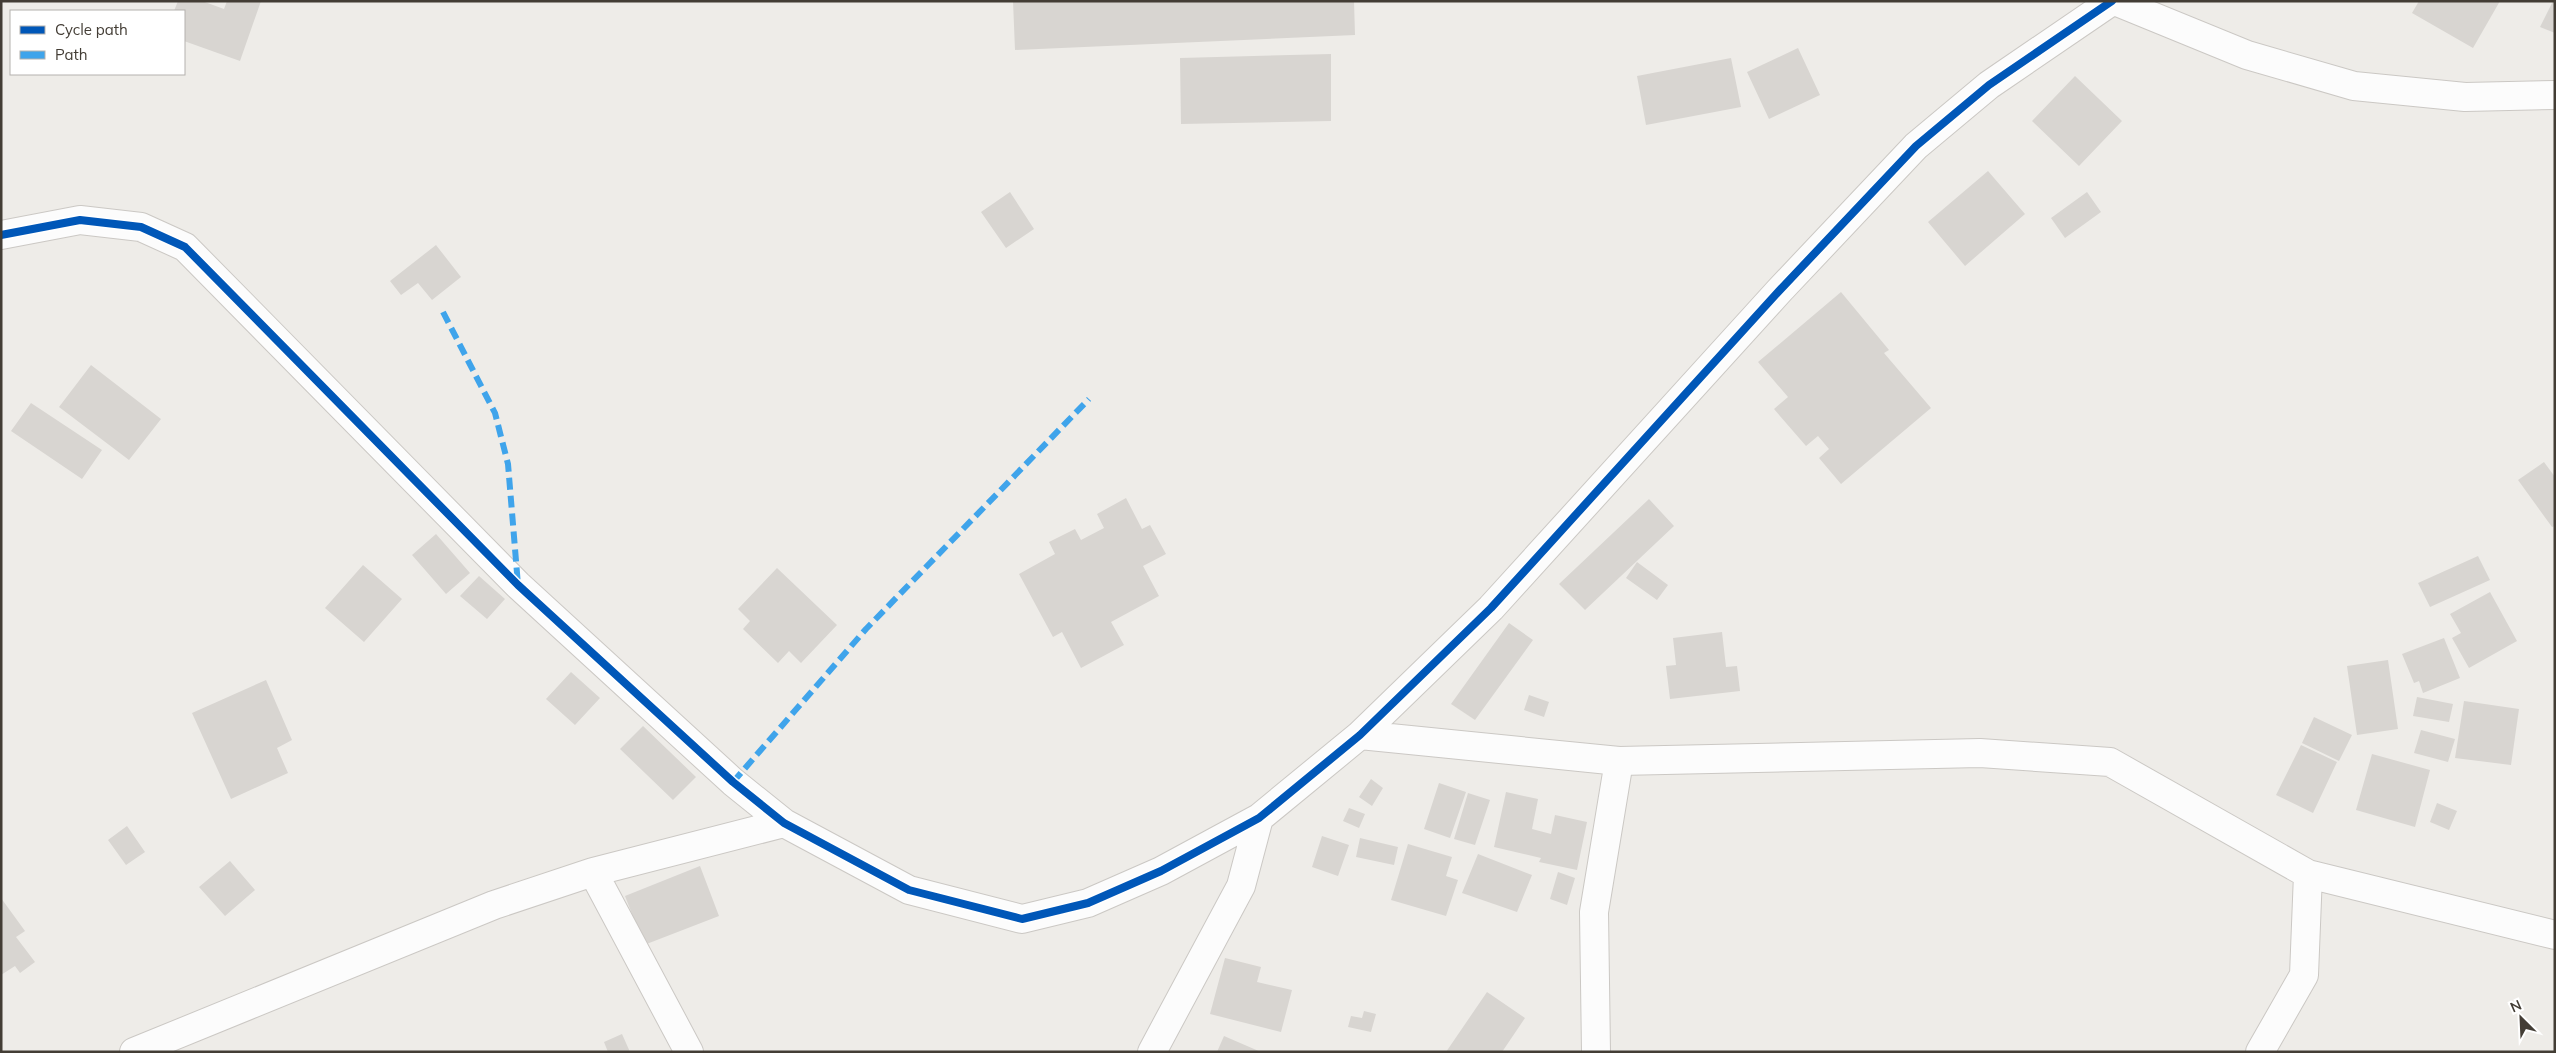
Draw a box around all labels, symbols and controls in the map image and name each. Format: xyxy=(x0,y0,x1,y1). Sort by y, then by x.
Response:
legend xyxy=(10,10,185,75)
text: Cycle path xyxy=(55,20,128,39)
text: Path xyxy=(55,45,87,64)
north arrow xyxy=(2496,993,2546,1043)
text: N xyxy=(2507,996,2524,1016)

